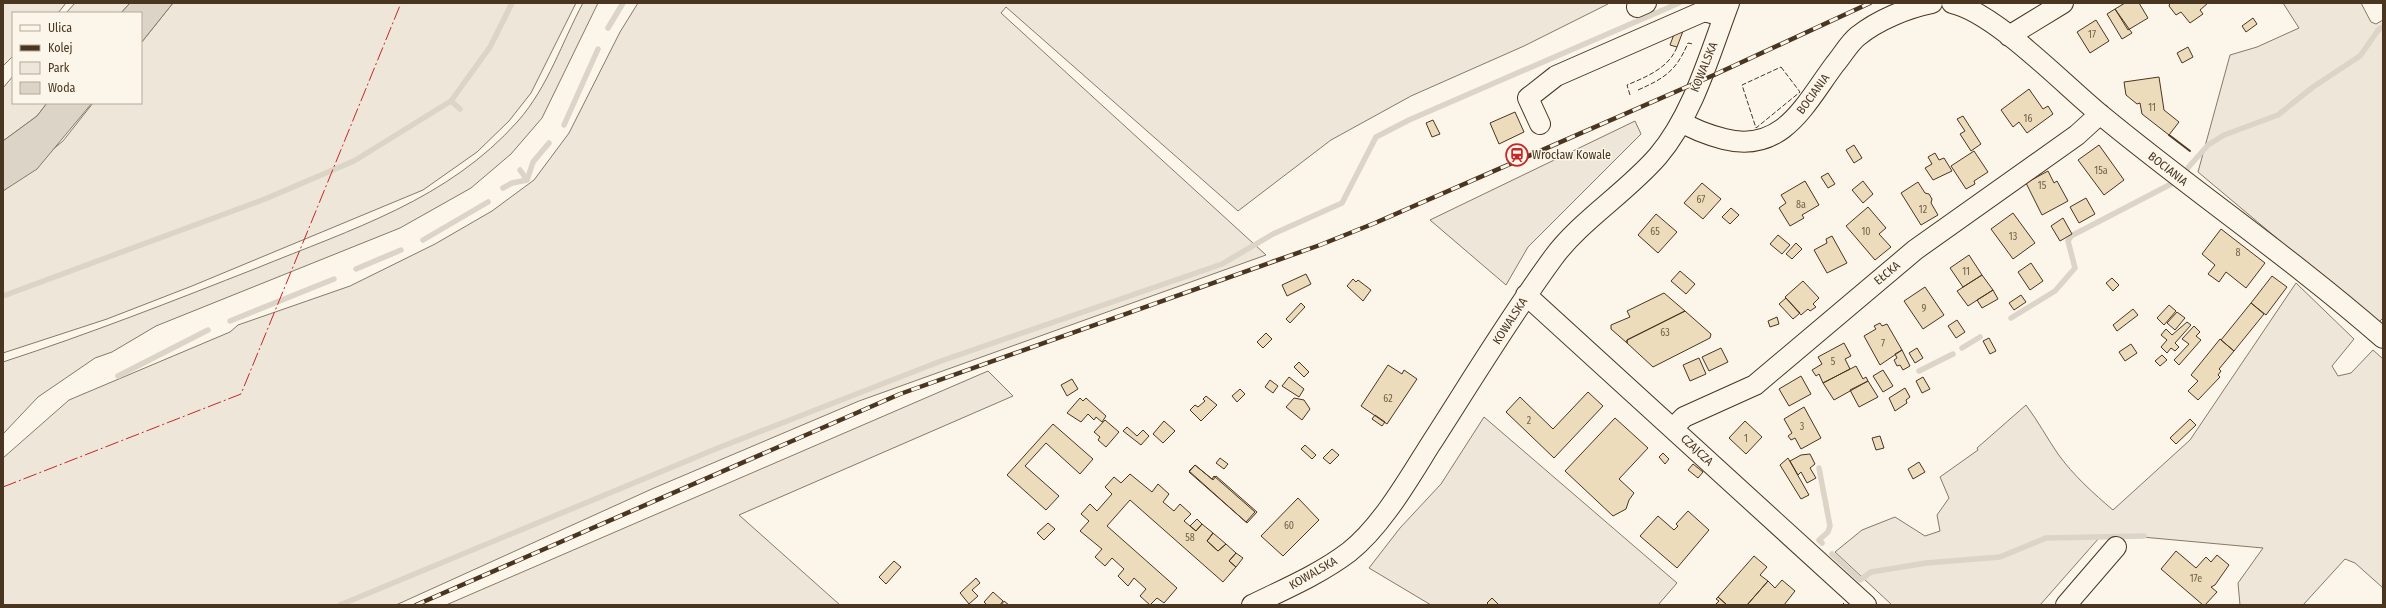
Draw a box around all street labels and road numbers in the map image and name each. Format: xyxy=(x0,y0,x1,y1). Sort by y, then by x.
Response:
street label: KOWALSKA xyxy=(1688,39,1721,94)
street label: BOCIANIA xyxy=(1794,71,1833,117)
street label: BOCIANIA xyxy=(2145,149,2191,189)
street label: EŁCKA xyxy=(1871,258,1903,288)
street label: KOWALSKA xyxy=(1490,294,1531,347)
street label: CZAJCZA xyxy=(1678,431,1717,469)
street label: KOWALSKA xyxy=(1287,553,1340,592)

